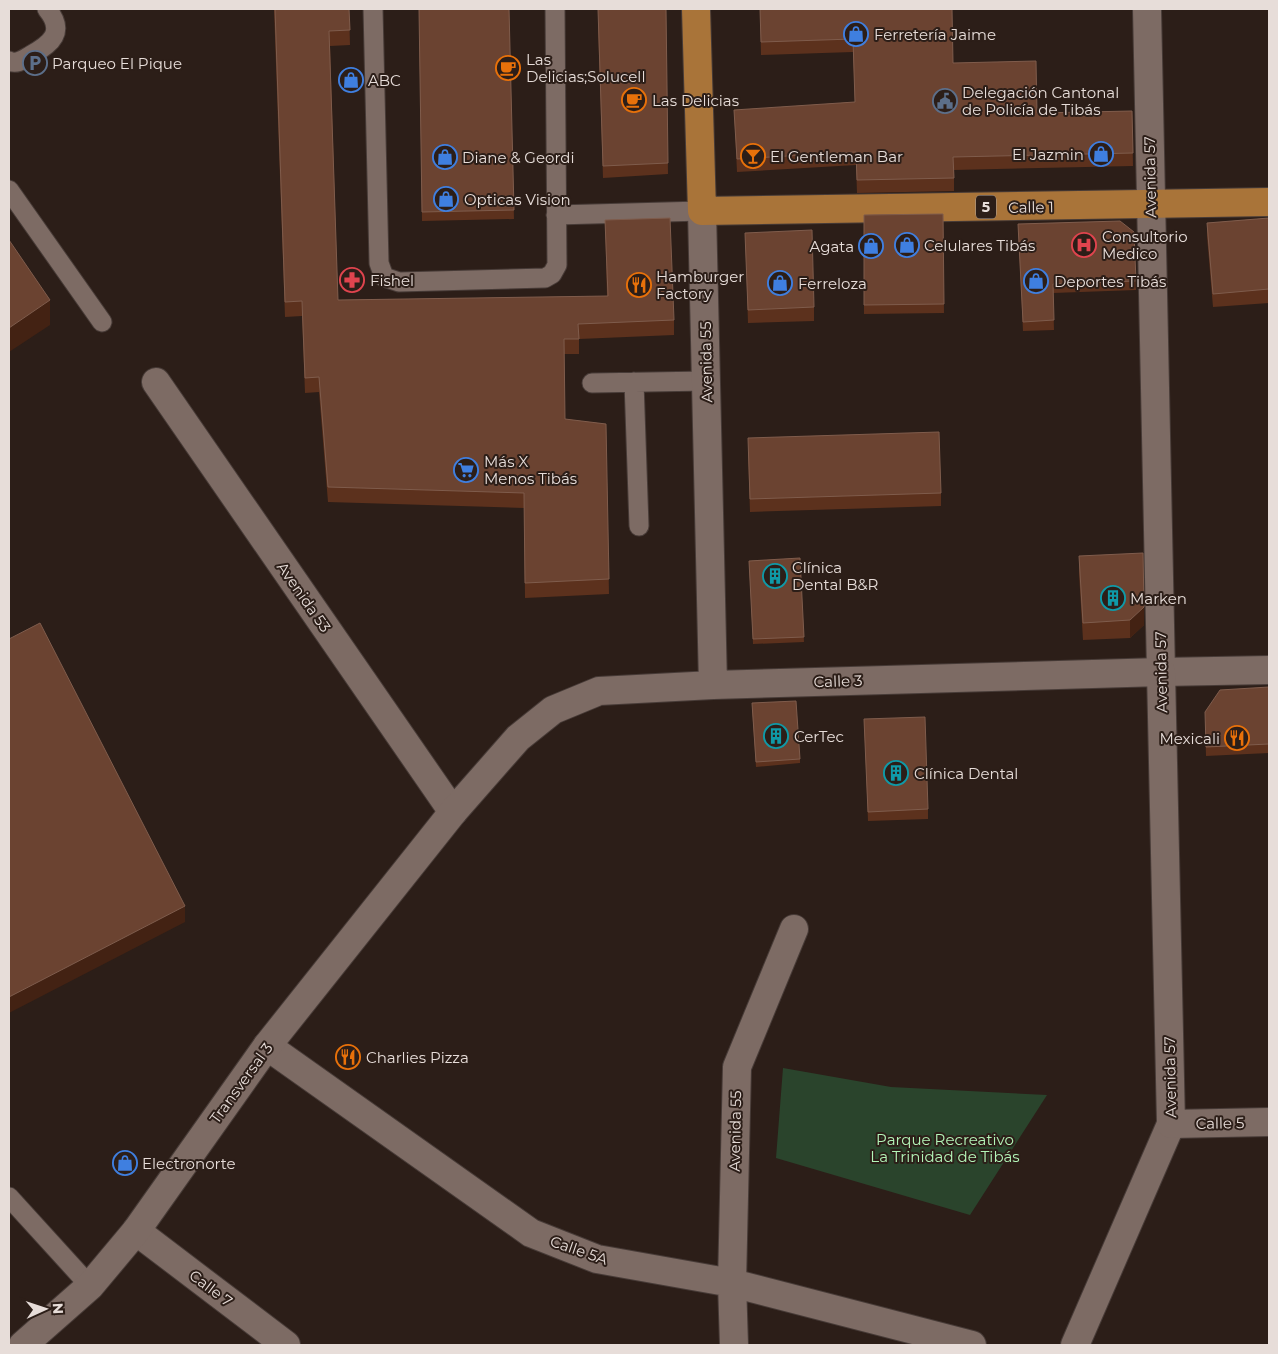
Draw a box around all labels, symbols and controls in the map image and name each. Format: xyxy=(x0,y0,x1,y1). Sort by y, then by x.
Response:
shop icon: Ferretería Jaime xyxy=(843,21,869,47)
place label: Ferretería Jaime xyxy=(874,25,996,44)
parking icon: Parqueo El Pique xyxy=(22,50,48,76)
place label: Las Delicias;Solucell xyxy=(526,50,645,86)
place label: Parqueo El Pique xyxy=(52,54,182,73)
cafe icon: Las Delicias;Solucell xyxy=(495,55,521,81)
shop icon: ABC xyxy=(338,67,364,93)
place label: ABC xyxy=(368,71,401,90)
place label: Delegación Cantonal de Policía de Tibás xyxy=(962,83,1119,119)
cafe icon: Las Delicias xyxy=(621,87,647,113)
public building icon: Delegación Cantonal de Policía de Tibás xyxy=(932,88,958,114)
place label: Las Delicias xyxy=(652,91,739,110)
street label: Avenida 57 xyxy=(1140,136,1160,218)
shop icon: El Jazmin xyxy=(1088,141,1114,167)
bar icon: El Gentleman Bar xyxy=(740,143,766,169)
shop icon: Diane & Geordi xyxy=(432,144,458,170)
place label: El Jazmin xyxy=(1012,145,1084,164)
place label: El Gentleman Bar xyxy=(770,147,903,166)
place label: Diane & Geordi xyxy=(462,148,574,167)
shop icon: Opticas Vision xyxy=(433,186,459,212)
place label: Opticas Vision xyxy=(464,190,571,209)
road number: 5 xyxy=(976,196,996,218)
street label: Calle 1 xyxy=(1008,197,1054,217)
place label: Consultorio Medico xyxy=(1102,227,1188,263)
shop icon: Celulares Tibás xyxy=(894,232,920,258)
hospital icon: Consultorio Medico xyxy=(1071,232,1097,258)
shop icon: Agata xyxy=(858,233,884,259)
place label: Celulares Tibás xyxy=(924,236,1035,255)
place label: Agata xyxy=(810,237,854,256)
pharmacy icon: Fishel xyxy=(339,267,365,293)
place label: Hamburger Factory xyxy=(656,267,744,303)
shop icon: Deportes Tibás xyxy=(1023,268,1049,294)
shop icon: Ferreloza xyxy=(767,270,793,296)
place label: Fishel xyxy=(370,271,414,290)
restaurant icon: Hamburger Factory xyxy=(626,272,652,298)
place label: Deportes Tibás xyxy=(1054,272,1166,291)
place label: Ferreloza xyxy=(798,274,867,293)
street label: Avenida 55 xyxy=(696,321,716,403)
place label: Más X Menos Tibás xyxy=(484,452,577,488)
supermarket icon: Más X Menos Tibás xyxy=(453,457,479,483)
street label: Avenida 53 xyxy=(273,558,335,636)
place label: Clínica Dental B&R xyxy=(792,558,879,594)
building icon: Clínica Dental B&R xyxy=(762,563,788,589)
building icon: Marken xyxy=(1100,585,1126,611)
place label: Marken xyxy=(1130,589,1187,608)
street label: Avenida 57 xyxy=(1151,631,1171,713)
street label: Calle 3 xyxy=(813,671,863,691)
building icon: CerTec xyxy=(763,723,789,749)
restaurant icon: Mexicali xyxy=(1224,725,1250,751)
place label: CerTec xyxy=(794,727,844,746)
place label: Mexicali xyxy=(1159,729,1220,748)
building icon: Clínica Dental xyxy=(883,760,909,786)
place label: Clínica Dental xyxy=(914,764,1018,783)
street label: Avenida 57 xyxy=(1160,1036,1180,1118)
street label: Transversal 3 xyxy=(205,1039,277,1127)
restaurant icon: Charlies Pizza xyxy=(335,1044,361,1070)
place label: Charlies Pizza xyxy=(366,1048,469,1067)
street label: Avenida 55 xyxy=(725,1090,745,1172)
street label: Calle 5 xyxy=(1195,1113,1245,1133)
park label: Parque Recreativo La Trinidad de Tibás xyxy=(870,1130,1020,1166)
shop icon: Electronorte xyxy=(112,1150,138,1176)
place label: Electronorte xyxy=(142,1154,236,1173)
street label: Calle 5A xyxy=(548,1231,611,1269)
street label: Calle 7 xyxy=(186,1266,237,1311)
north arrow xyxy=(20,1284,70,1334)
text: N xyxy=(49,1302,67,1314)

